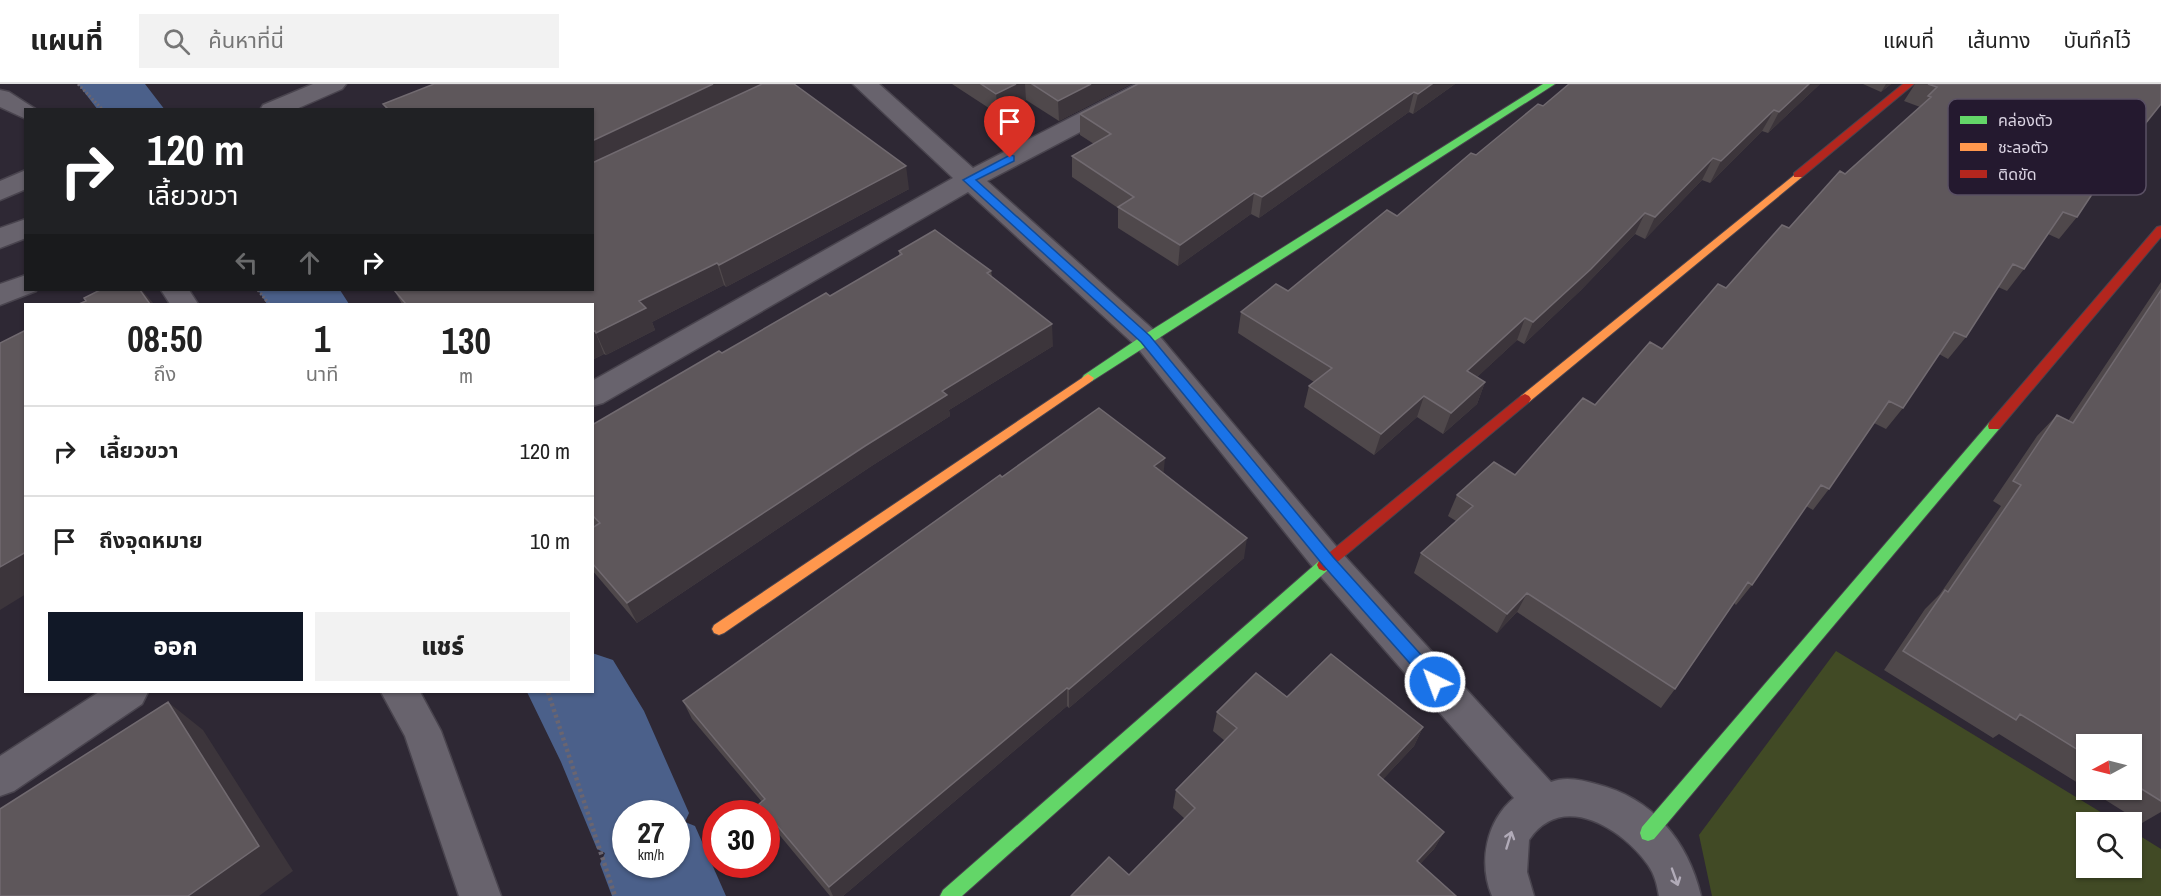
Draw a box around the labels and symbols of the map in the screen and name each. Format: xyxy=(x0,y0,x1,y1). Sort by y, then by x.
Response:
pin xyxy=(984,96,1035,158)
legend xyxy=(1948,99,2146,195)
text: คล่องตัว xyxy=(1998,109,2053,131)
text: ชะลอตัว xyxy=(1998,136,2049,158)
text: ติดขัด xyxy=(1998,163,2037,185)
position arrow xyxy=(1403,650,1467,714)
north arrow xyxy=(2076,734,2142,800)
speed limit sign: 30 xyxy=(702,800,780,878)
one-way arrow xyxy=(1504,831,1515,850)
one-way arrow xyxy=(1671,867,1682,886)

